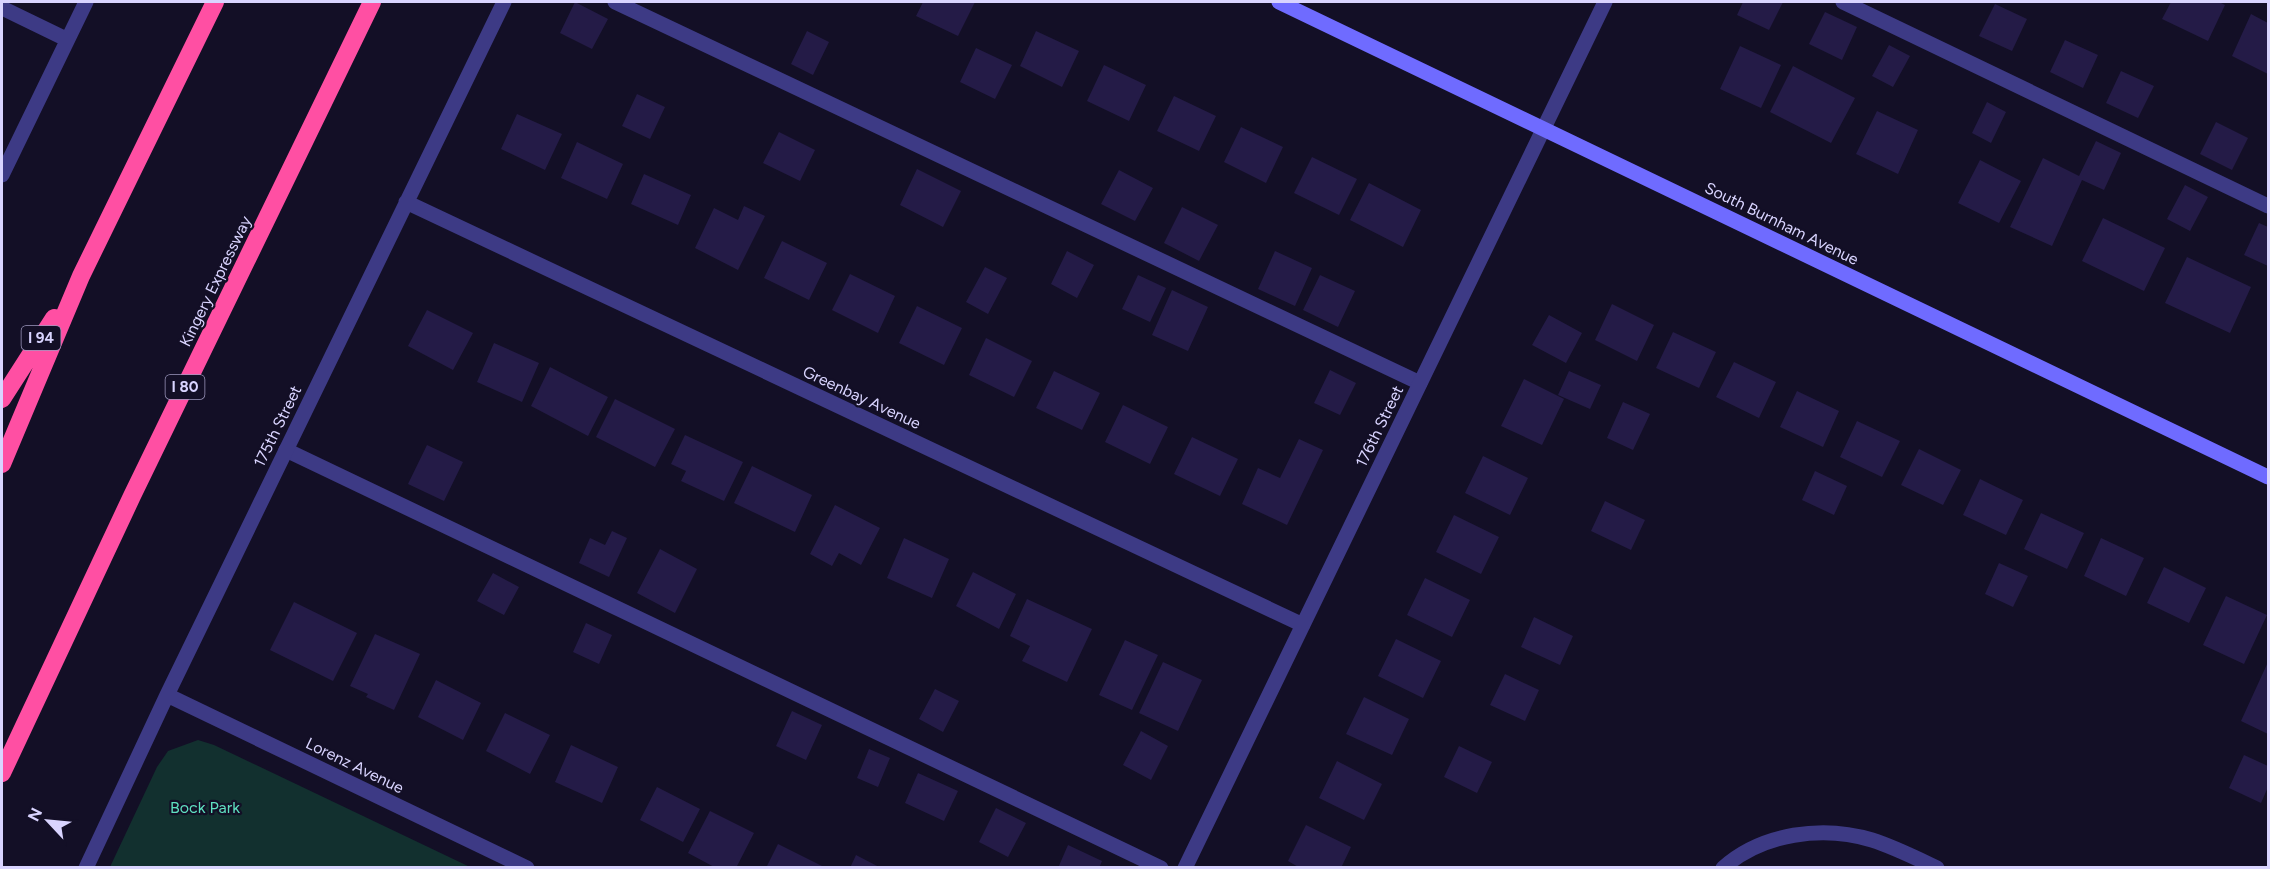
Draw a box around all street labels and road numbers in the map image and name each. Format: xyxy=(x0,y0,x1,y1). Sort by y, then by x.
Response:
street label: South Burnham Avenue xyxy=(1702,178,1862,269)
street label: Kingery Expressway xyxy=(176,212,256,350)
road number: I 94 xyxy=(22,326,60,350)
street label: Greenbay Avenue xyxy=(800,362,924,433)
road number: I 80 xyxy=(166,375,204,399)
street label: 175th Street xyxy=(250,382,305,470)
street label: 176th Street xyxy=(1352,383,1407,470)
street label: Lorenz Avenue xyxy=(303,734,407,797)

